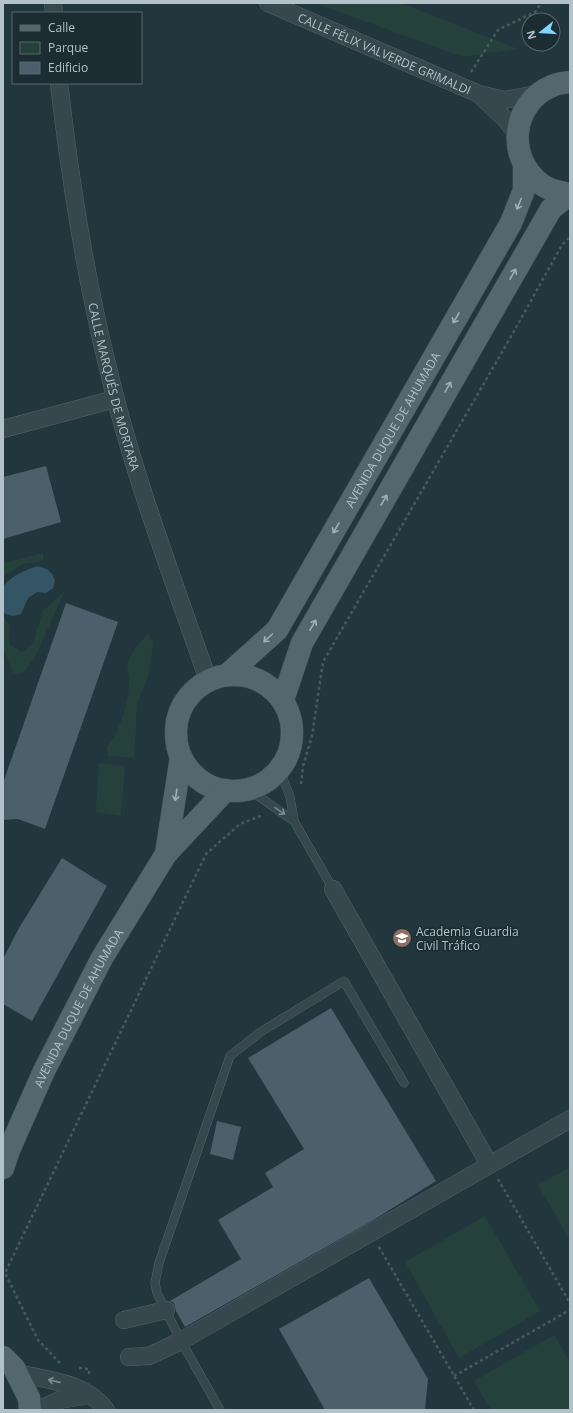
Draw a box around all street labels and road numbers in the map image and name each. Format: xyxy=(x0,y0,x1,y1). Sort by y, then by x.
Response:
street label: CALLE FÉLIX VALVERDE GRIMALDI xyxy=(295,8,474,98)
street label: CALLE MARQUÉS DE MORTARA xyxy=(85,301,144,473)
street label: AVENIDA DUQUE DE AHUMADA xyxy=(341,348,444,511)
street label: AVENIDA DUQUE DE AHUMADA xyxy=(29,925,127,1090)

